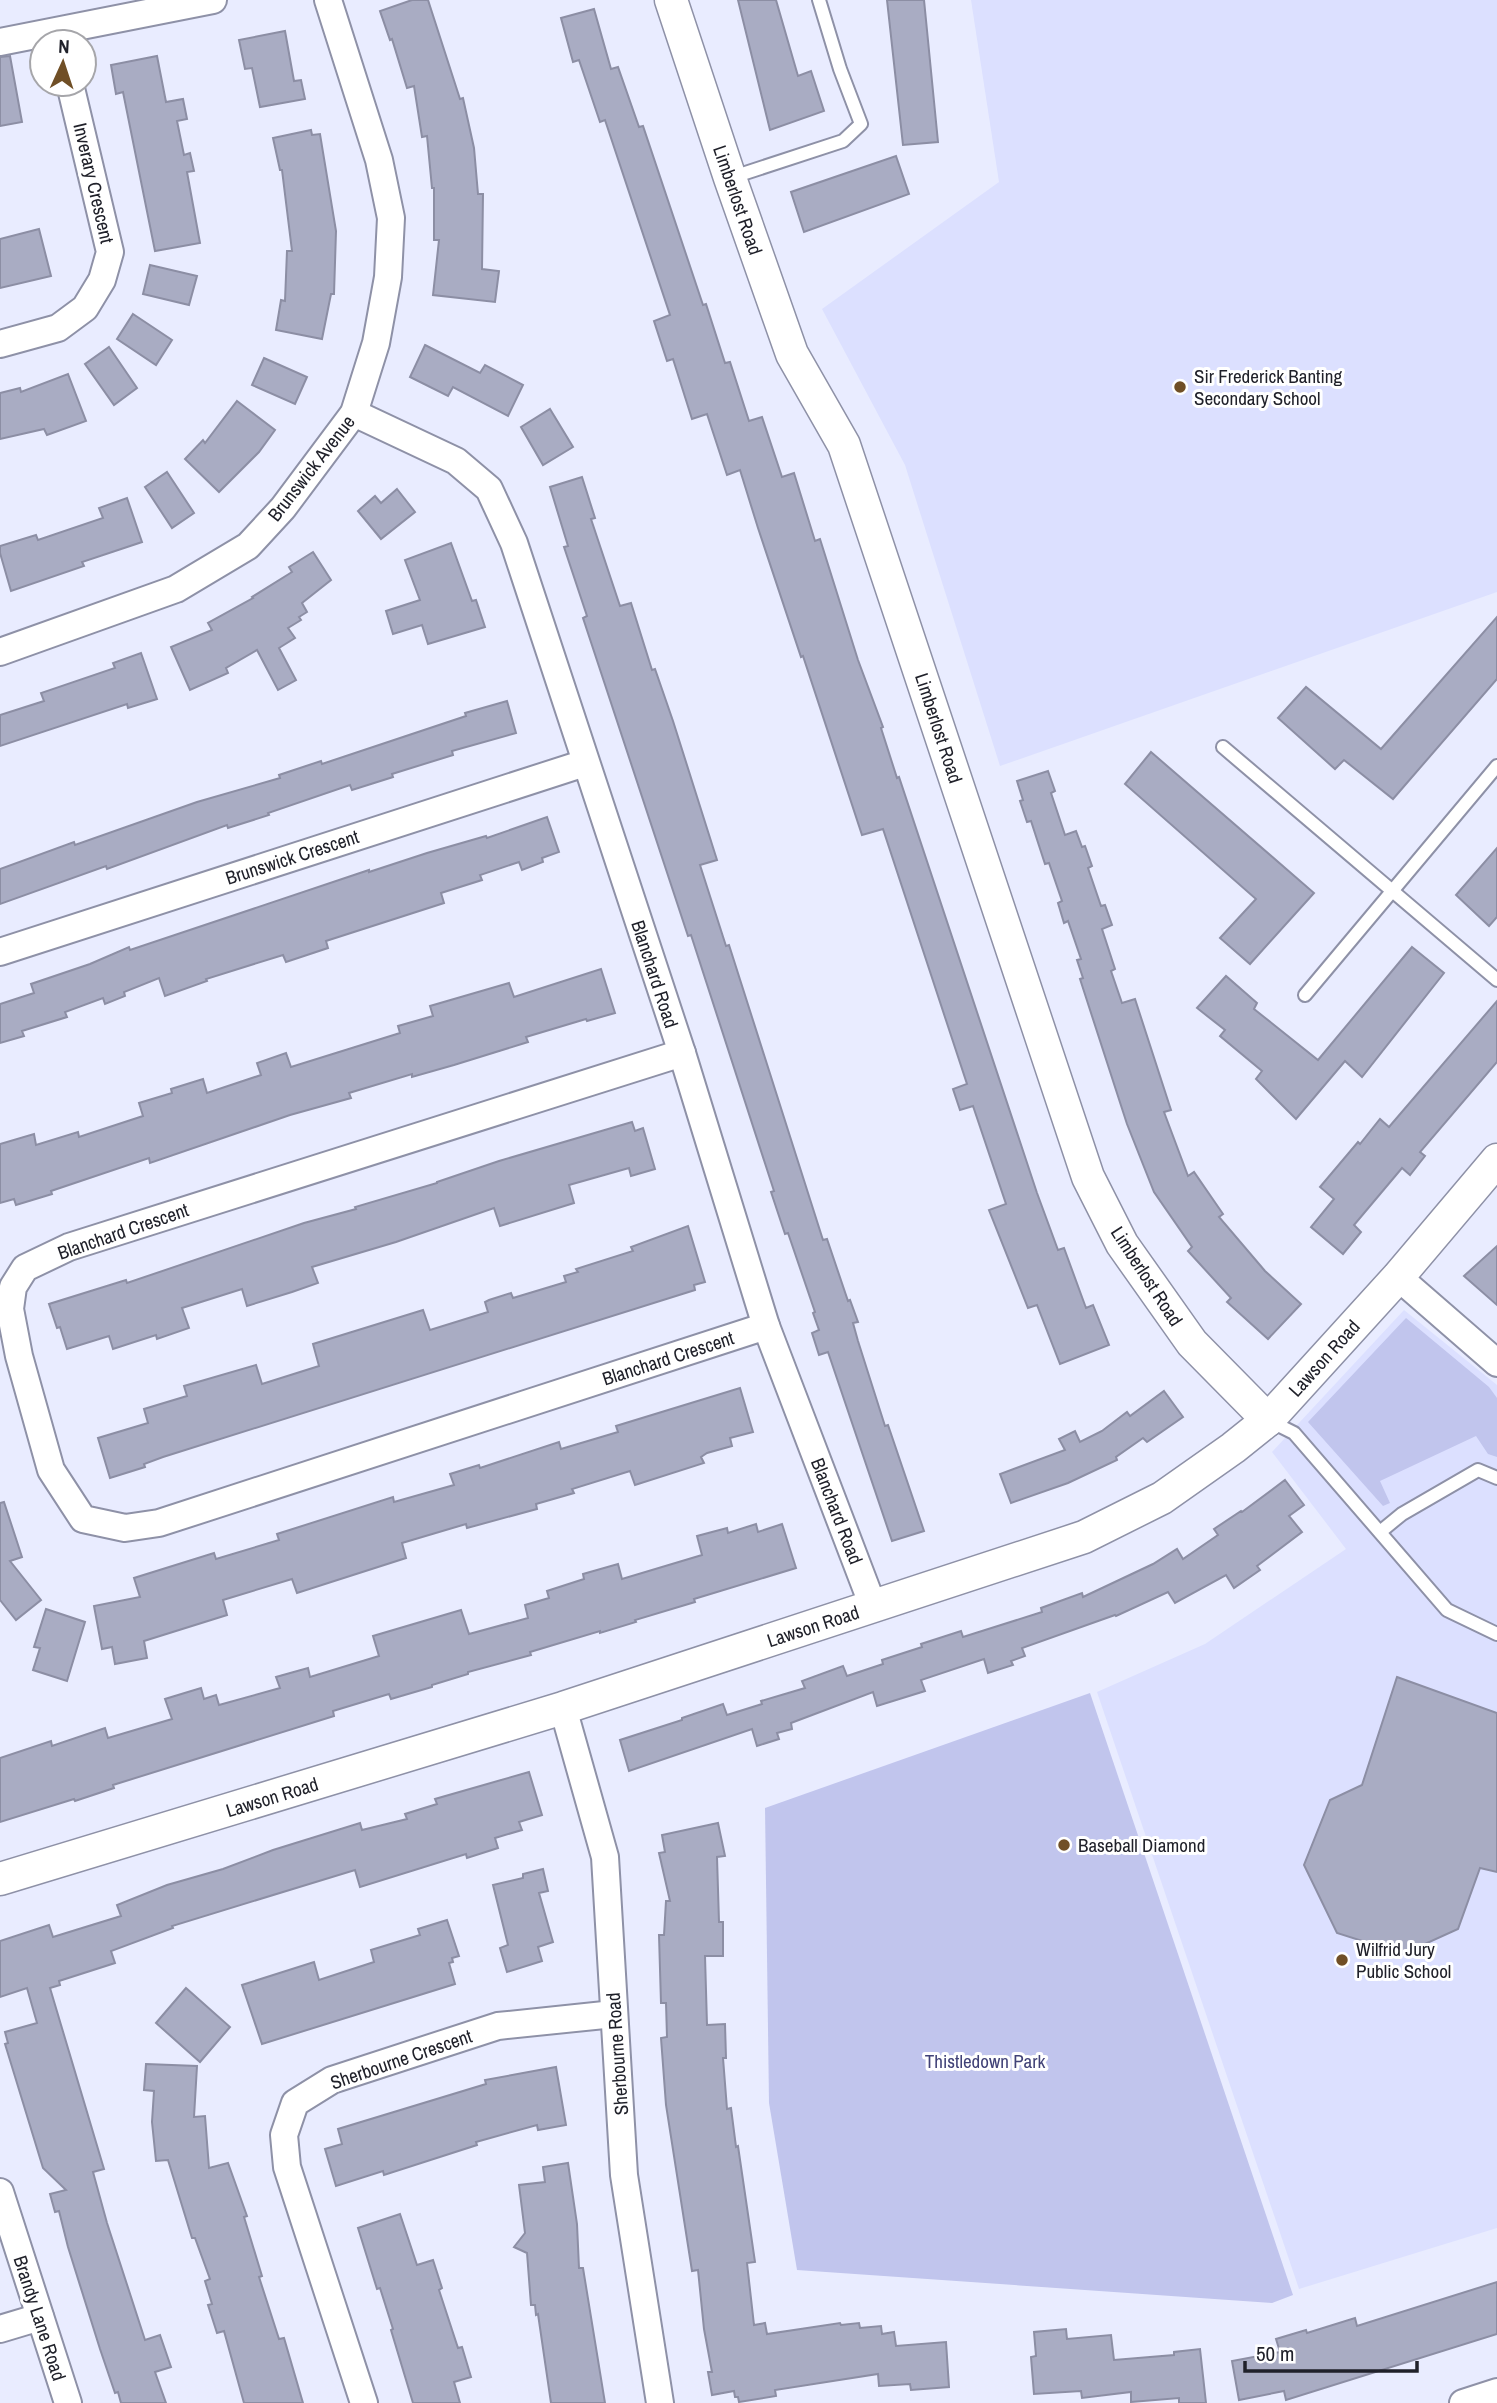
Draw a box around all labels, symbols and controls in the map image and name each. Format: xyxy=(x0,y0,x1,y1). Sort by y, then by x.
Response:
north arrow xyxy=(28,28,98,98)
text: N xyxy=(58,33,70,59)
street label: Inverary Crescent xyxy=(68,120,121,246)
street label: Limberlost Road xyxy=(707,142,769,258)
place label: Sir Frederick Banting Secondary School xyxy=(1194,363,1342,411)
marker: Sir Frederick Banting Secondary School xyxy=(1172,379,1188,395)
street label: Brunswick Avenue xyxy=(261,410,361,526)
street label: Limberlost Road xyxy=(909,670,969,786)
street label: Brunswick Crescent xyxy=(222,823,363,891)
street label: Blanchard Road xyxy=(625,917,685,1031)
street label: Blanchard Crescent xyxy=(54,1196,193,1266)
street label: Limberlost Road xyxy=(1105,1221,1189,1331)
street label: Lawson Road xyxy=(1282,1314,1366,1402)
street label: Blanchard Crescent xyxy=(599,1324,738,1392)
street label: Blanchard Road xyxy=(805,1454,869,1568)
street label: Lawson Road xyxy=(764,1599,862,1653)
street label: Lawson Road xyxy=(223,1771,321,1823)
place label: Baseball Diamond xyxy=(1078,1832,1205,1858)
marker: Baseball Diamond xyxy=(1056,1837,1072,1853)
place label: Wilfrid Jury Public School xyxy=(1356,1936,1451,1984)
marker: Wilfrid Jury Public School xyxy=(1334,1952,1350,1968)
street label: Sherbourne Road xyxy=(600,1992,634,2116)
street label: Sherbourne Crescent xyxy=(327,2022,476,2095)
park label: Thistledown Park xyxy=(925,2048,1045,2074)
street label: Brandy Lane Road xyxy=(8,2252,72,2384)
scale bar xyxy=(1245,2330,1416,2374)
text: 50 m xyxy=(1256,2339,1294,2368)

